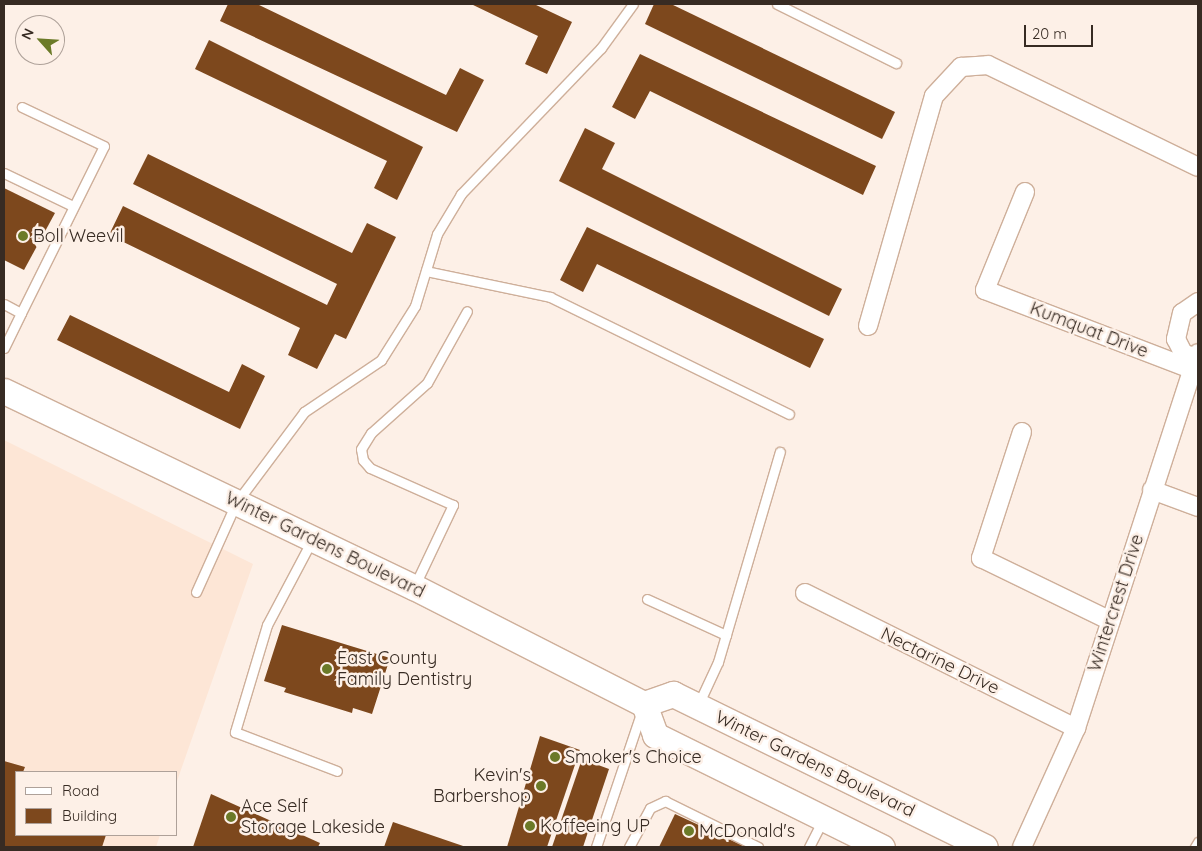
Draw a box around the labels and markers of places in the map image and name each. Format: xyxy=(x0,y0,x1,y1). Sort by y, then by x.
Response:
place label: Boll Weevil xyxy=(33,225,124,247)
marker: Boll Weevil xyxy=(17,230,29,242)
place label: East County Family Dentistry xyxy=(337,648,472,691)
marker: East County Family Dentistry xyxy=(321,663,333,675)
place label: Smoker's Choice xyxy=(565,746,702,768)
marker: Smoker's Choice xyxy=(549,751,561,763)
place label: Kevin's Barbershop xyxy=(433,765,531,808)
marker: Kevin's Barbershop xyxy=(535,780,547,792)
place label: Ace Self Storage Lakeside xyxy=(241,796,385,839)
marker: Ace Self Storage Lakeside xyxy=(225,811,237,823)
place label: Koffeeing UP xyxy=(540,815,650,837)
marker: Koffeeing UP xyxy=(524,820,536,832)
place label: McDonald's xyxy=(699,820,795,842)
marker: McDonald's xyxy=(683,825,695,837)

